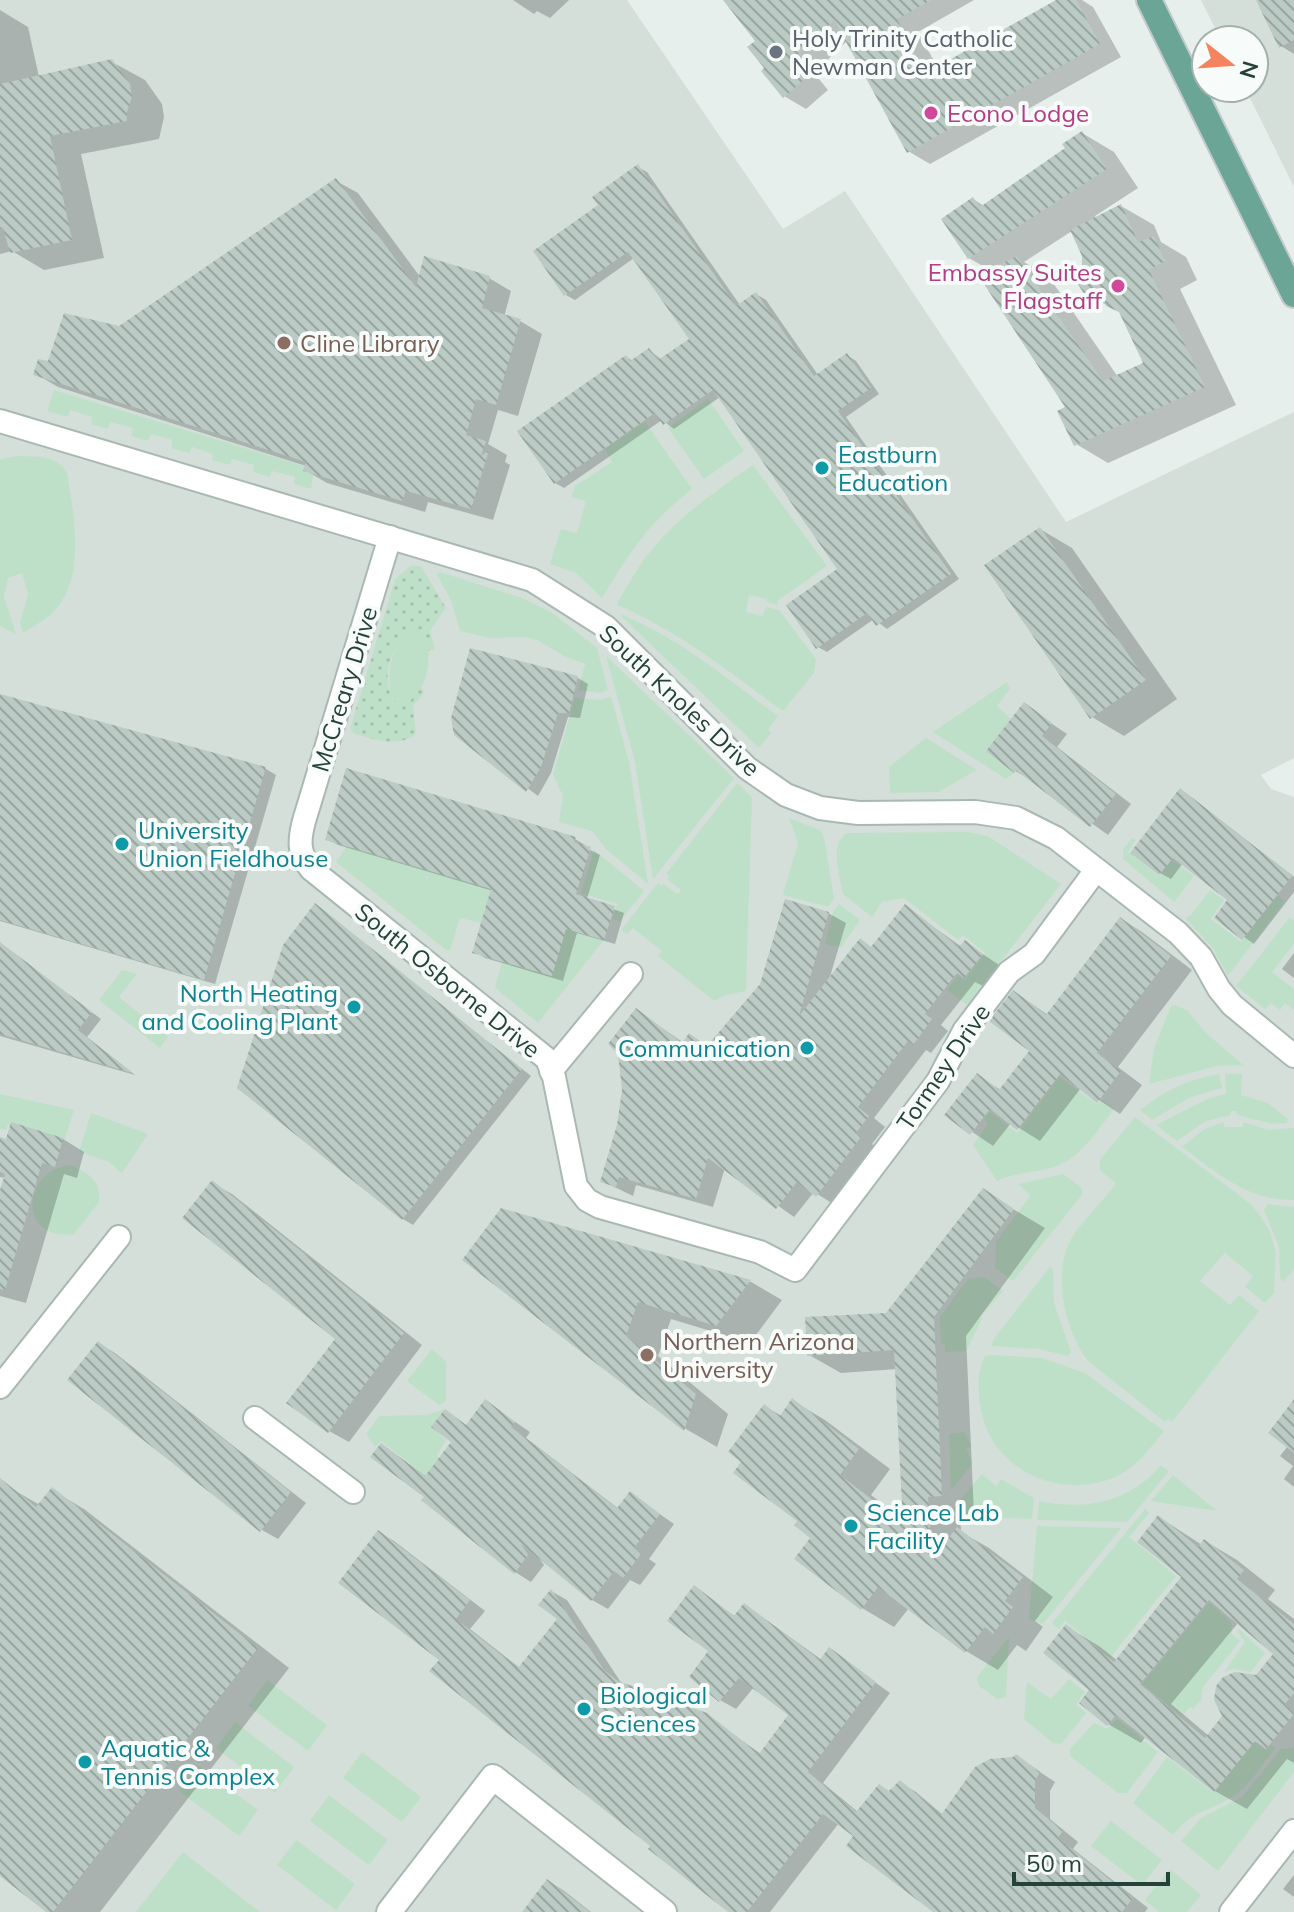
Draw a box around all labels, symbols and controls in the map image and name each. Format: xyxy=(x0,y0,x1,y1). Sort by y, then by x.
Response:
place label: Holy Trinity Catholic Newman Center xyxy=(792,23,1013,81)
north arrow xyxy=(1190,24,1270,104)
marker: Holy Trinity Catholic Newman Center xyxy=(767,43,785,61)
text: N xyxy=(1233,58,1265,82)
place label: Econo Lodge xyxy=(947,98,1089,128)
marker: Econo Lodge xyxy=(922,104,940,122)
place label: Embassy Suites Flagstaff xyxy=(928,257,1103,315)
marker: Embassy Suites Flagstaff xyxy=(1109,277,1127,295)
place label: Cline Library xyxy=(300,328,440,358)
marker: Cline Library xyxy=(275,334,293,352)
place label: Eastburn Education xyxy=(838,439,948,497)
marker: Eastburn Education xyxy=(813,459,831,477)
street label: McCreary Drive xyxy=(305,603,383,775)
street label: South Knoles Drive xyxy=(593,618,767,782)
place label: University Union Fieldhouse xyxy=(138,815,328,873)
marker: University Union Fieldhouse xyxy=(113,835,131,853)
street label: South Osborne Drive xyxy=(349,896,547,1064)
place label: North Heating and Cooling Plant xyxy=(141,978,338,1036)
marker: North Heating and Cooling Plant xyxy=(345,998,363,1016)
street label: Tormey Drive xyxy=(890,998,996,1136)
place label: Communication xyxy=(618,1033,791,1063)
marker: Communication xyxy=(798,1039,816,1057)
place label: Northern Arizona University xyxy=(663,1326,855,1384)
marker: Northern Arizona University xyxy=(638,1346,656,1364)
place label: Science Lab Facility xyxy=(867,1497,1000,1555)
marker: Science Lab Facility xyxy=(842,1517,860,1535)
place label: Biological Sciences xyxy=(600,1680,707,1738)
marker: Biological Sciences xyxy=(575,1700,593,1718)
place label: Aquatic & Tennis Complex xyxy=(101,1733,275,1791)
marker: Aquatic & Tennis Complex xyxy=(76,1753,94,1771)
scale bar xyxy=(1014,1836,1168,1886)
text: 50 m xyxy=(1026,1848,1082,1878)

